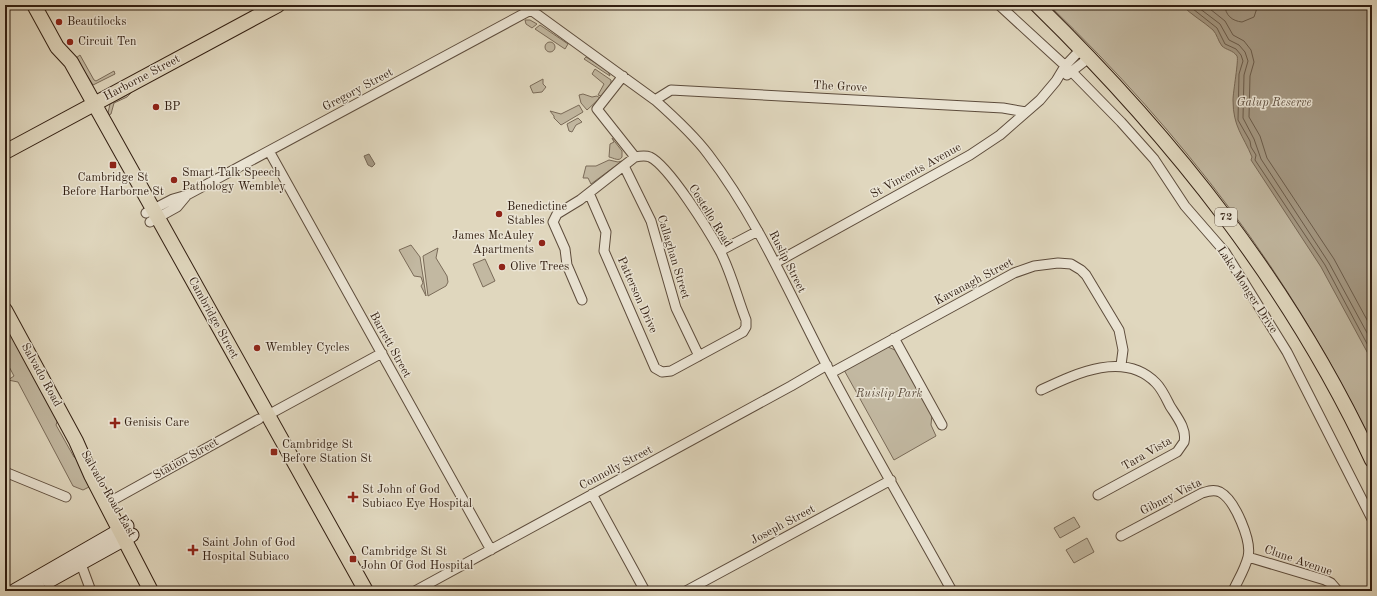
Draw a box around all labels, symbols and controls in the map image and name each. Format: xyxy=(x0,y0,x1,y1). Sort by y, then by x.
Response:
place label: Beautilocks xyxy=(67,16,126,28)
marker: Beautilocks xyxy=(54,17,64,27)
place label: Circuit Ten xyxy=(78,36,137,48)
marker: Circuit Ten xyxy=(65,37,75,47)
street label: Harborne Street xyxy=(102,53,182,103)
street label: Gregory Street xyxy=(321,66,395,114)
street label: The Grove xyxy=(813,80,868,94)
park label: Galup Reserve xyxy=(1237,97,1311,109)
place label: BP xyxy=(164,101,180,113)
marker: BP xyxy=(151,102,161,112)
street label: St Vincents Avenue xyxy=(869,141,964,201)
marker: Cambridge St Before Harborne St xyxy=(108,160,118,170)
place label: Smart Talk Speech Pathology Wembley xyxy=(182,167,286,193)
place label: Cambridge St Before Harborne St xyxy=(62,172,164,198)
marker: Smart Talk Speech Pathology Wembley xyxy=(169,175,179,185)
street label: Costello Road xyxy=(686,183,734,249)
place label: Benedictine Stables xyxy=(507,201,567,227)
road number: 72 xyxy=(1215,208,1237,226)
marker: Benedictine Stables xyxy=(494,209,504,219)
street label: Callaghan Street xyxy=(655,214,691,300)
street label: Ruslip Street xyxy=(766,229,808,295)
place label: James McAuley Apartments xyxy=(452,230,535,256)
marker: James McAuley Apartments xyxy=(537,238,547,248)
street label: Lake Monger Drive xyxy=(1215,245,1280,336)
street label: Patterson Drive xyxy=(615,255,659,335)
street label: Kavanagh Street xyxy=(933,256,1015,308)
place label: Olive Trees xyxy=(510,261,569,273)
marker: Olive Trees xyxy=(497,262,507,272)
street label: Cambridge Street xyxy=(186,275,240,361)
street label: Barrett Street xyxy=(367,310,413,380)
street label: Salvado Road xyxy=(19,341,63,409)
place label: Wembley Cycles xyxy=(265,342,349,354)
marker: Wembley Cycles xyxy=(252,343,262,353)
park label: Ruislip Park xyxy=(855,388,922,400)
marker: Genisis Care xyxy=(109,417,121,429)
place label: Genisis Care xyxy=(124,417,190,429)
street label: Tara Vista xyxy=(1120,435,1174,473)
street label: Station Street xyxy=(151,436,221,482)
place label: Cambridge St Before Station St xyxy=(282,439,372,465)
street label: Connolly Street xyxy=(577,444,655,492)
marker: Cambridge St Before Station St xyxy=(269,447,279,457)
street label: Salvado Road East xyxy=(78,449,138,539)
street label: Gibney Vista xyxy=(1138,476,1204,518)
place label: St John of God Subiaco Eye Hospital xyxy=(362,484,472,510)
marker: St John of God Subiaco Eye Hospital xyxy=(347,491,359,503)
street label: Joseph Street xyxy=(749,503,817,547)
place label: Saint John of God Hospital Subiaco xyxy=(202,537,296,563)
marker: Saint John of God Hospital Subiaco xyxy=(187,544,199,556)
street label: Clune Avenue xyxy=(1262,544,1334,578)
place label: Cambridge St St John Of God Hospital xyxy=(361,546,473,572)
marker: Cambridge St St John Of God Hospital xyxy=(348,554,358,564)

